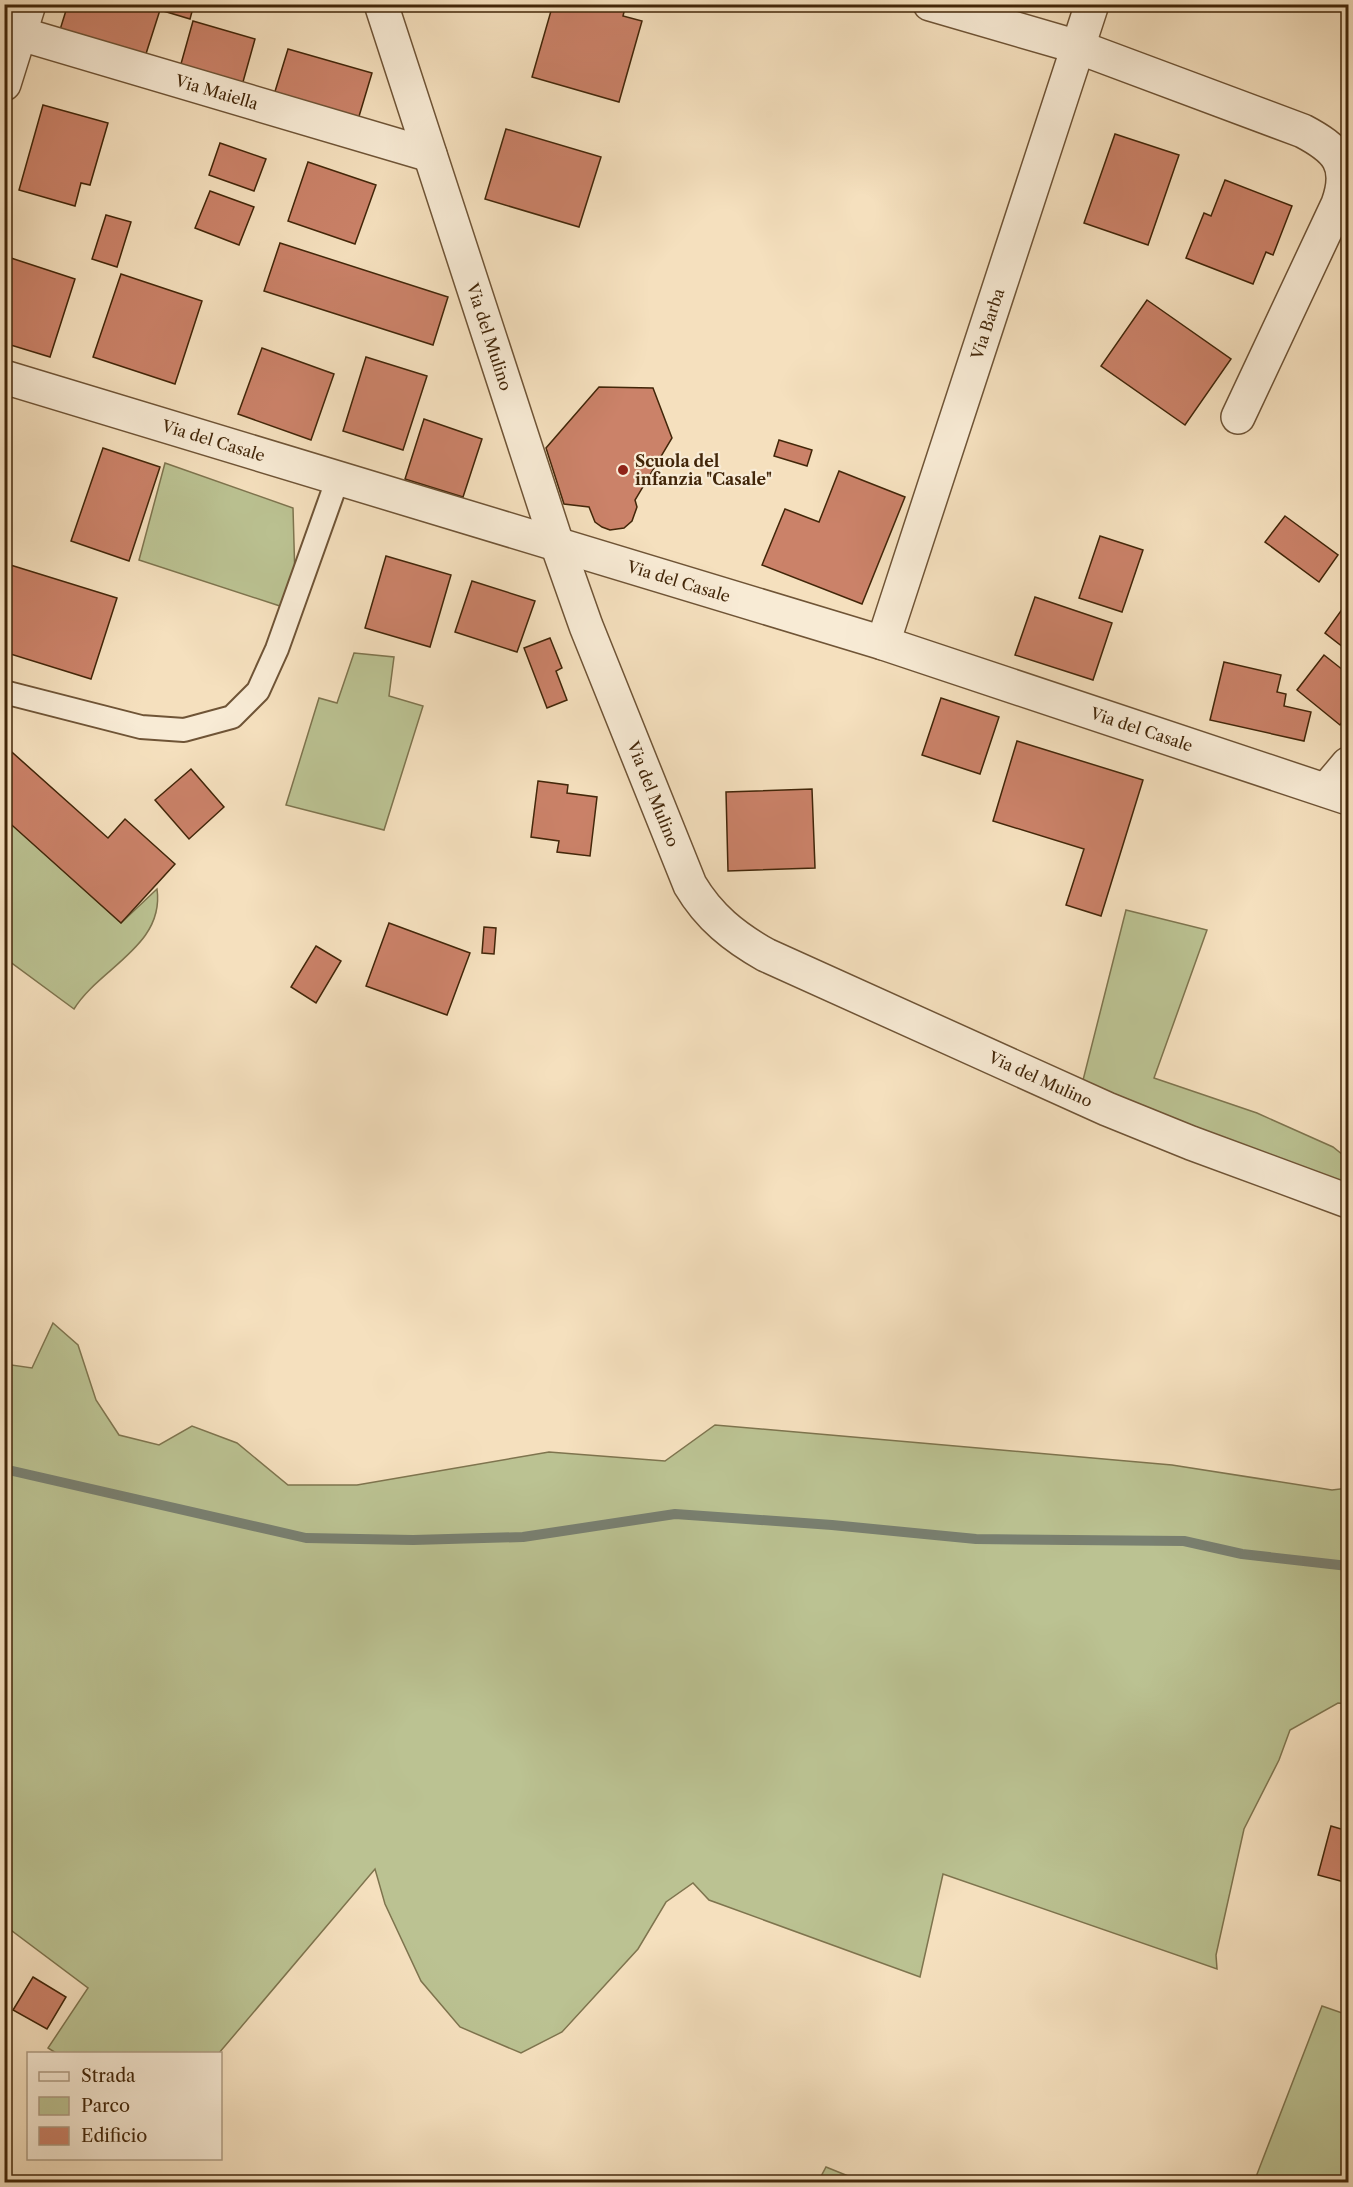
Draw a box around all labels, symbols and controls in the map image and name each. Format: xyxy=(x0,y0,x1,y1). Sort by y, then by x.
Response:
street label: Via Maiella xyxy=(172,70,261,114)
street label: Via del Mulino xyxy=(462,280,516,393)
street label: Via Barba xyxy=(966,285,1009,363)
street label: Via del Casale xyxy=(159,415,268,465)
place label: Scuola del infanzia "Casale" xyxy=(635,451,772,489)
marker: Scuola del infanzia "Casale" xyxy=(616,463,630,477)
street label: Via del Casale xyxy=(624,556,733,606)
street label: Via del Casale xyxy=(1087,703,1195,756)
street label: Via del Mulino xyxy=(623,737,684,850)
street label: Via del Mulino xyxy=(985,1046,1096,1111)
legend xyxy=(27,2052,222,2160)
text: Strada xyxy=(81,2065,136,2087)
text: Parco xyxy=(81,2095,130,2117)
text: Edificio xyxy=(81,2125,147,2147)

